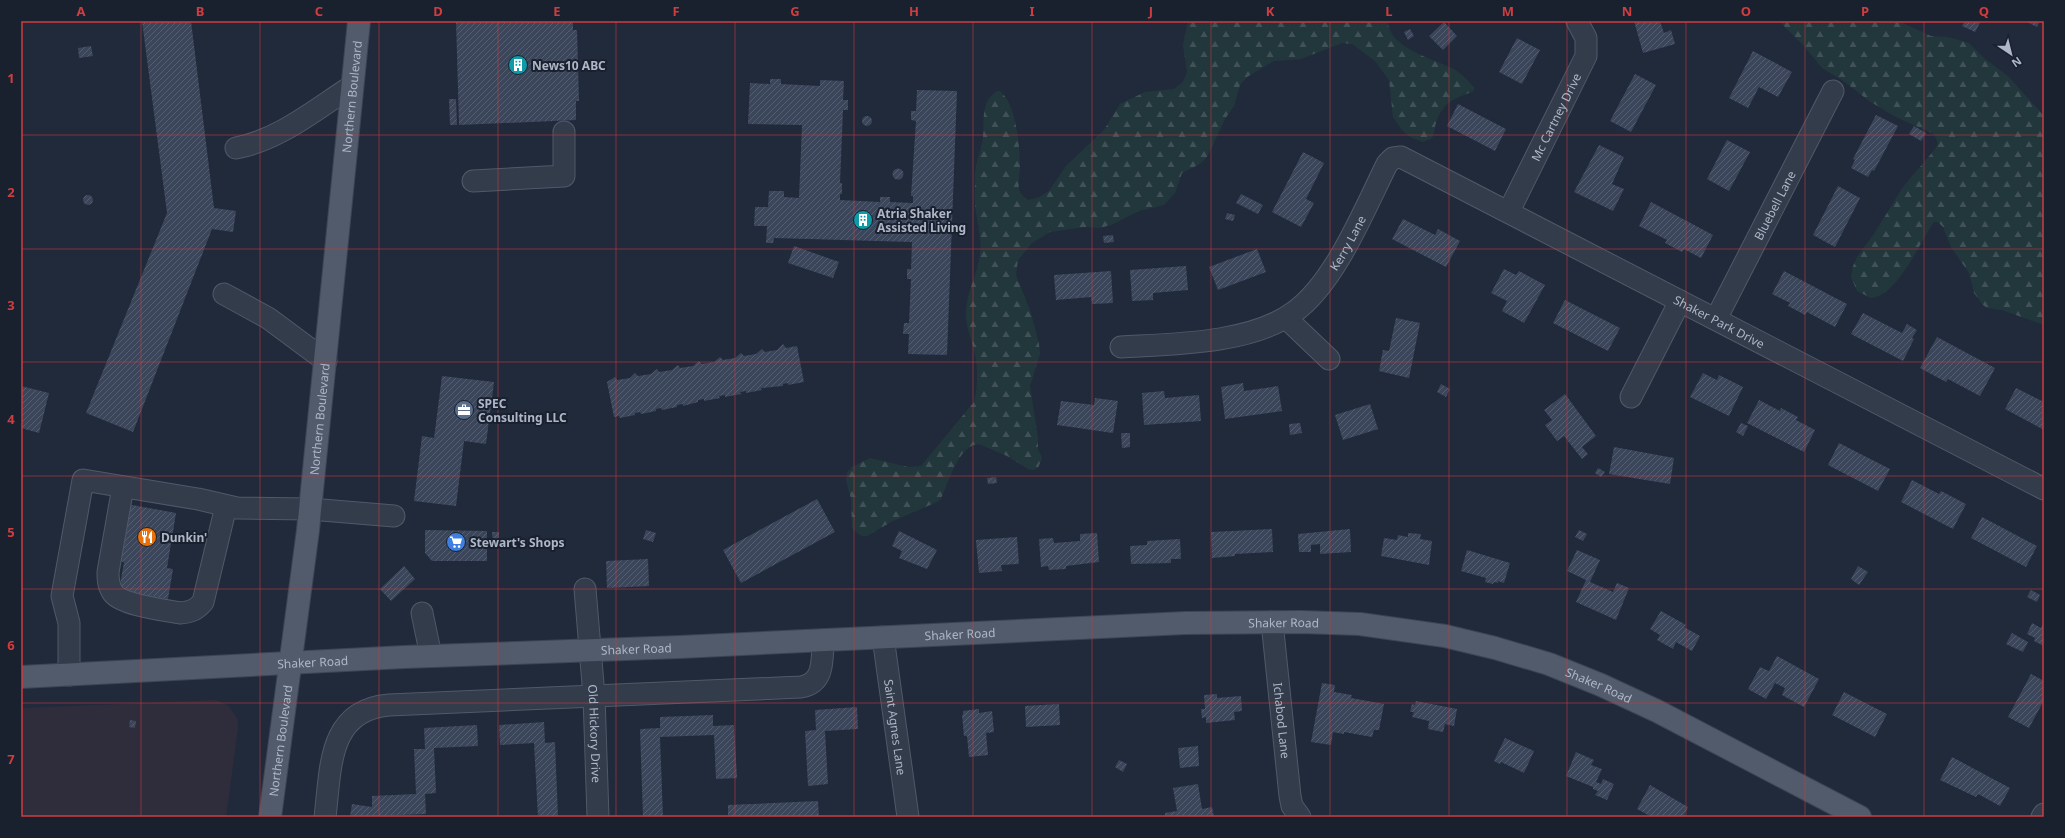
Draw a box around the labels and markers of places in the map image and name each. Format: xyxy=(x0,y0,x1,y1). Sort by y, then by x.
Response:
building icon: News10 ABC xyxy=(507,54,529,76)
place label: News10 ABC xyxy=(532,57,606,74)
place label: Atria Shaker Assisted Living xyxy=(877,205,966,236)
building icon: Atria Shaker Assisted Living xyxy=(852,209,874,231)
place label: SPEC Consulting LLC xyxy=(478,395,567,426)
office icon: SPEC Consulting LLC xyxy=(453,399,475,421)
restaurant icon: Dunkin' xyxy=(136,526,158,548)
place label: Dunkin' xyxy=(161,529,207,546)
supermarket icon: Stewart's Shops xyxy=(445,531,467,553)
place label: Stewart's Shops xyxy=(470,534,565,551)

